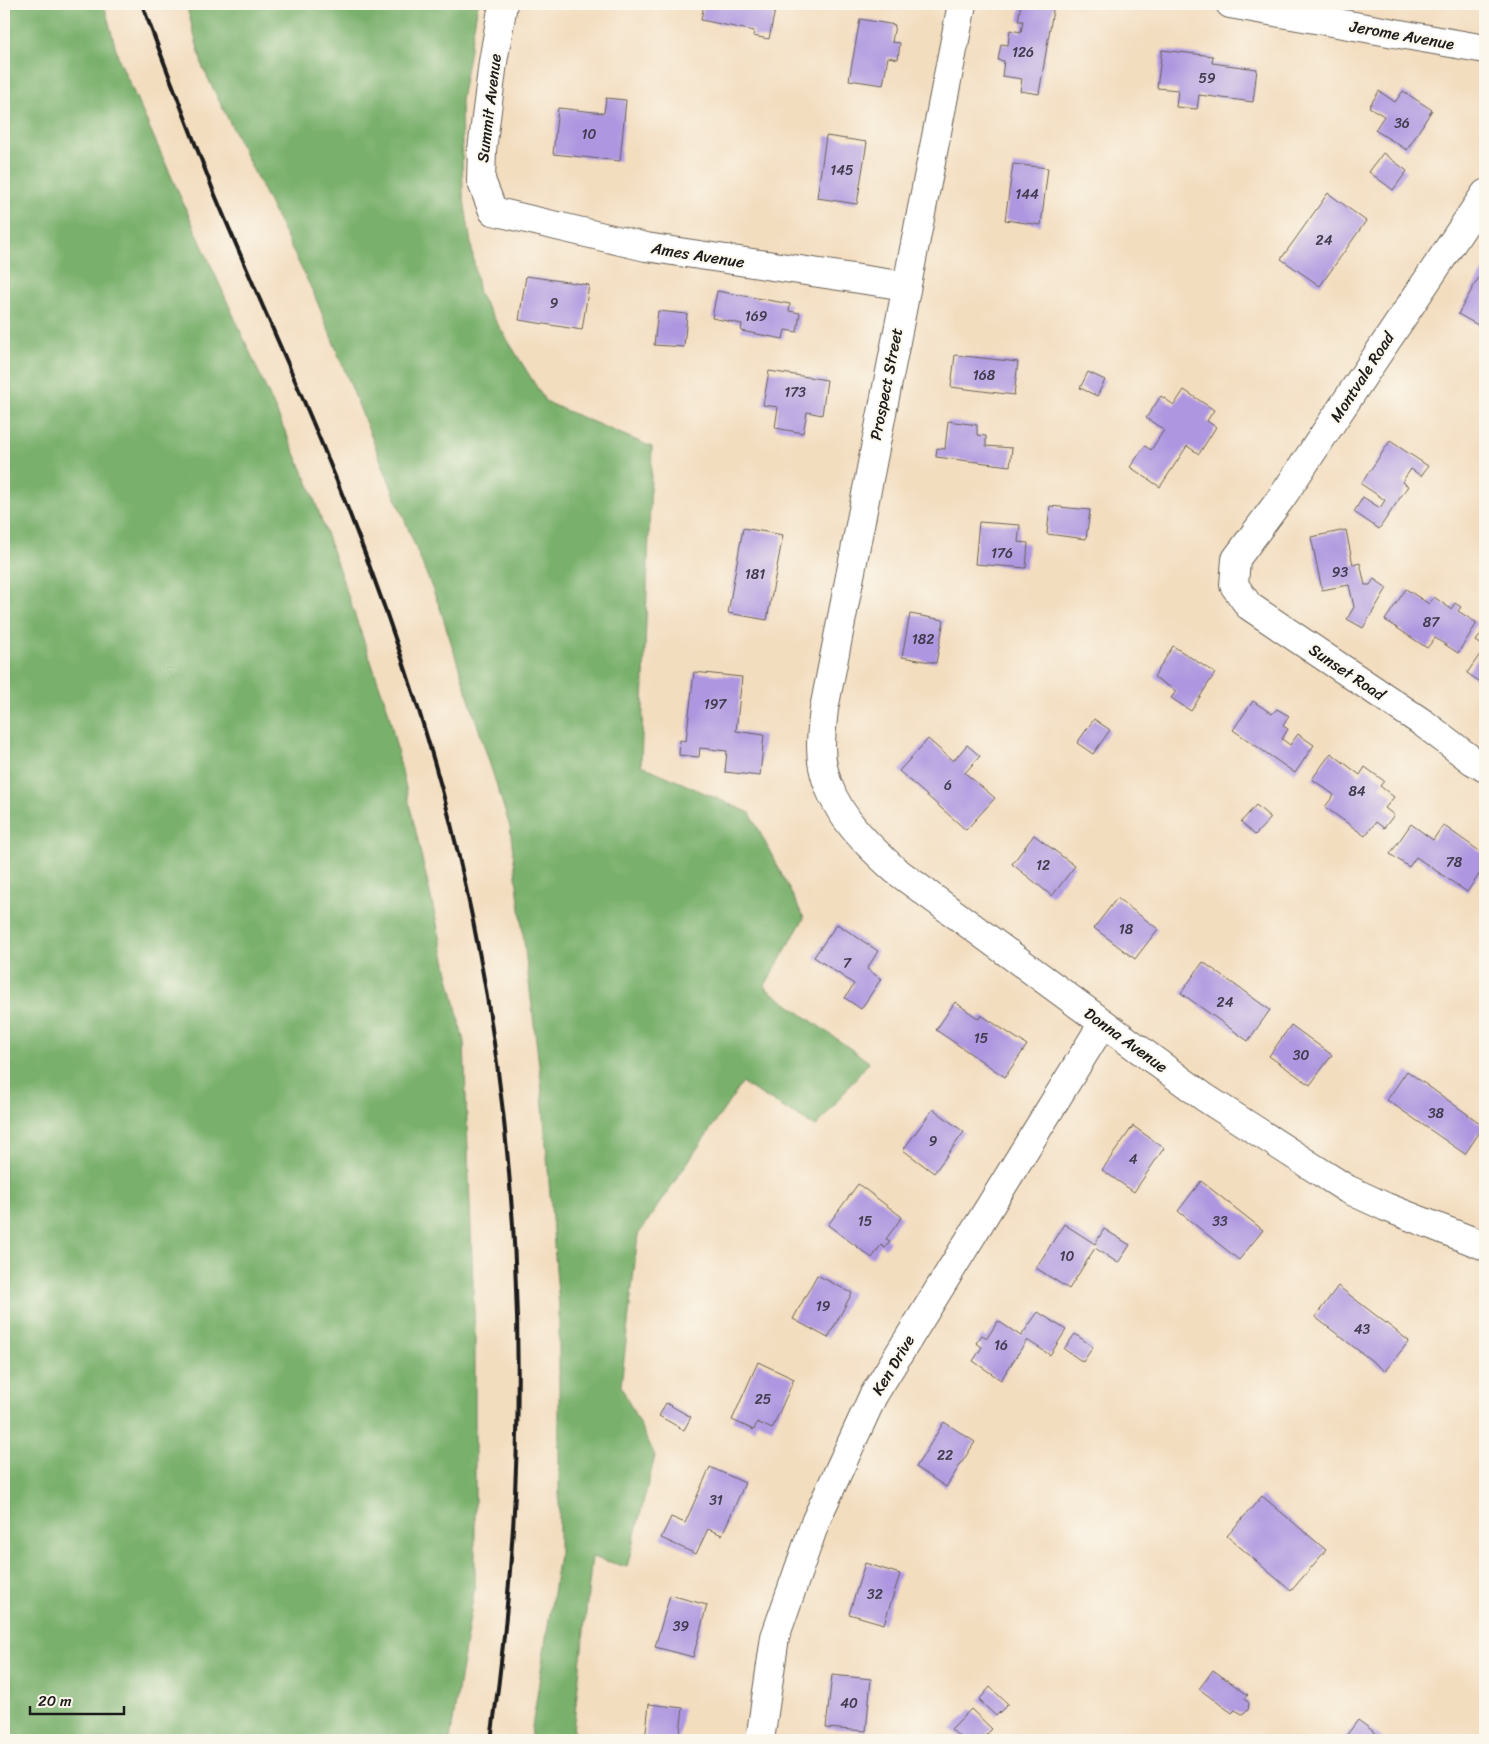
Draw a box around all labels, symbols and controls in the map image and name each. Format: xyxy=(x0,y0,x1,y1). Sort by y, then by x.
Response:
street label: Jerome Avenue xyxy=(1346,11,1457,59)
house number: 126 xyxy=(1012,40,1034,65)
street label: Summit Avenue xyxy=(468,52,510,164)
house number: 59 xyxy=(1198,66,1216,91)
house number: 36 xyxy=(1394,111,1410,136)
house number: 10 xyxy=(582,122,597,147)
house number: 145 xyxy=(830,158,854,183)
house number: 144 xyxy=(1015,182,1039,207)
house number: 24 xyxy=(1316,228,1333,253)
street label: Ames Avenue xyxy=(648,233,747,277)
house number: 9 xyxy=(550,291,559,316)
house number: 169 xyxy=(745,304,768,329)
street label: Prospect Street xyxy=(861,325,911,443)
street label: Montvale Road xyxy=(1322,325,1403,428)
house number: 168 xyxy=(973,363,996,388)
house number: 173 xyxy=(784,380,806,405)
house number: 176 xyxy=(991,541,1013,566)
house number: 93 xyxy=(1332,560,1348,585)
house number: 181 xyxy=(745,562,765,587)
house number: 87 xyxy=(1423,610,1440,635)
house number: 182 xyxy=(912,627,934,652)
street label: Sunset Road xyxy=(1303,636,1393,709)
house number: 197 xyxy=(704,692,727,717)
house number: 6 xyxy=(944,773,952,798)
house number: 84 xyxy=(1348,779,1366,804)
house number: 78 xyxy=(1446,850,1463,875)
house number: 12 xyxy=(1036,853,1050,878)
house number: 18 xyxy=(1119,917,1134,942)
house number: 7 xyxy=(843,951,852,976)
house number: 24 xyxy=(1217,990,1234,1015)
street label: Donna Avenue xyxy=(1078,999,1174,1081)
house number: 15 xyxy=(974,1026,989,1051)
house number: 30 xyxy=(1293,1043,1309,1068)
house number: 38 xyxy=(1428,1101,1445,1126)
house number: 9 xyxy=(929,1129,938,1154)
house number: 4 xyxy=(1129,1147,1138,1172)
house number: 15 xyxy=(858,1209,873,1234)
house number: 33 xyxy=(1212,1209,1228,1234)
house number: 10 xyxy=(1060,1244,1075,1269)
house number: 19 xyxy=(816,1294,831,1319)
house number: 43 xyxy=(1354,1317,1371,1342)
street label: Ken Drive xyxy=(863,1329,923,1401)
house number: 16 xyxy=(994,1333,1008,1358)
house number: 25 xyxy=(755,1387,772,1412)
house number: 22 xyxy=(937,1443,953,1468)
house number: 31 xyxy=(709,1488,723,1513)
house number: 32 xyxy=(867,1582,883,1607)
house number: 39 xyxy=(673,1614,690,1639)
scale bar xyxy=(30,1684,124,1716)
text: 20 m xyxy=(38,1688,72,1714)
house number: 40 xyxy=(840,1691,858,1716)

